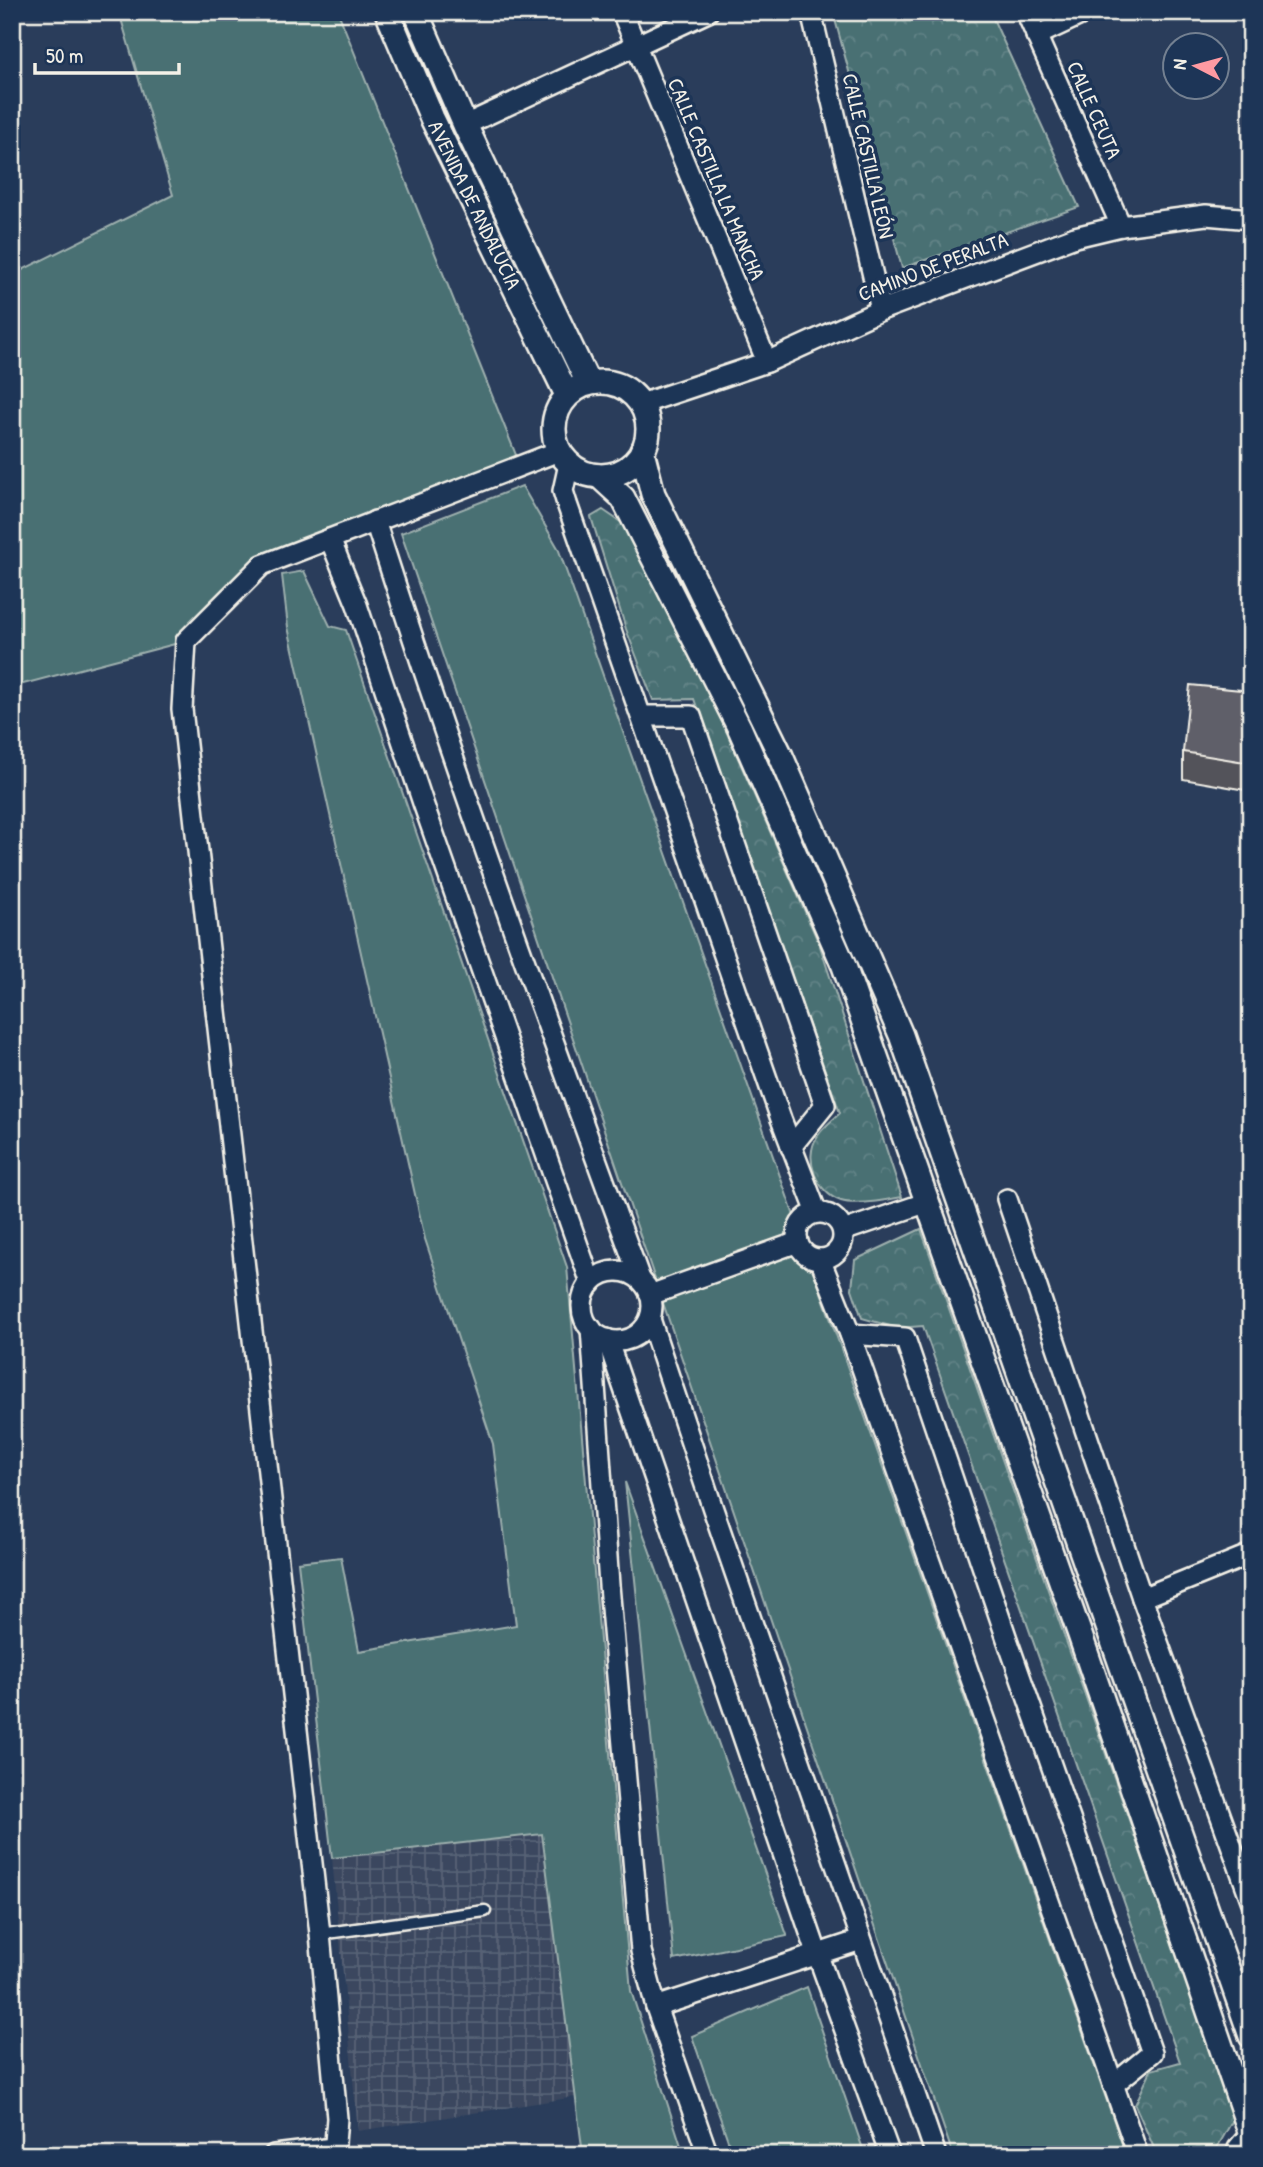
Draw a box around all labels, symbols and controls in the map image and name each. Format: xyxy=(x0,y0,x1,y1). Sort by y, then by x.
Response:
scale bar xyxy=(35,32,178,76)
north arrow xyxy=(1162,32,1232,102)
text: 50 m xyxy=(46,41,83,70)
street label: CALLE CEUTA xyxy=(1060,56,1129,163)
text: N xyxy=(1166,58,1193,71)
street label: CALLE CASTILLA LEÓN xyxy=(835,71,902,241)
street label: CALLE CASTILLA LA MANCHA xyxy=(661,73,772,284)
street label: AVENIDA DE ANDALUCÍA xyxy=(421,116,528,294)
street label: CAMINO DE PERALTA xyxy=(854,225,1012,308)

